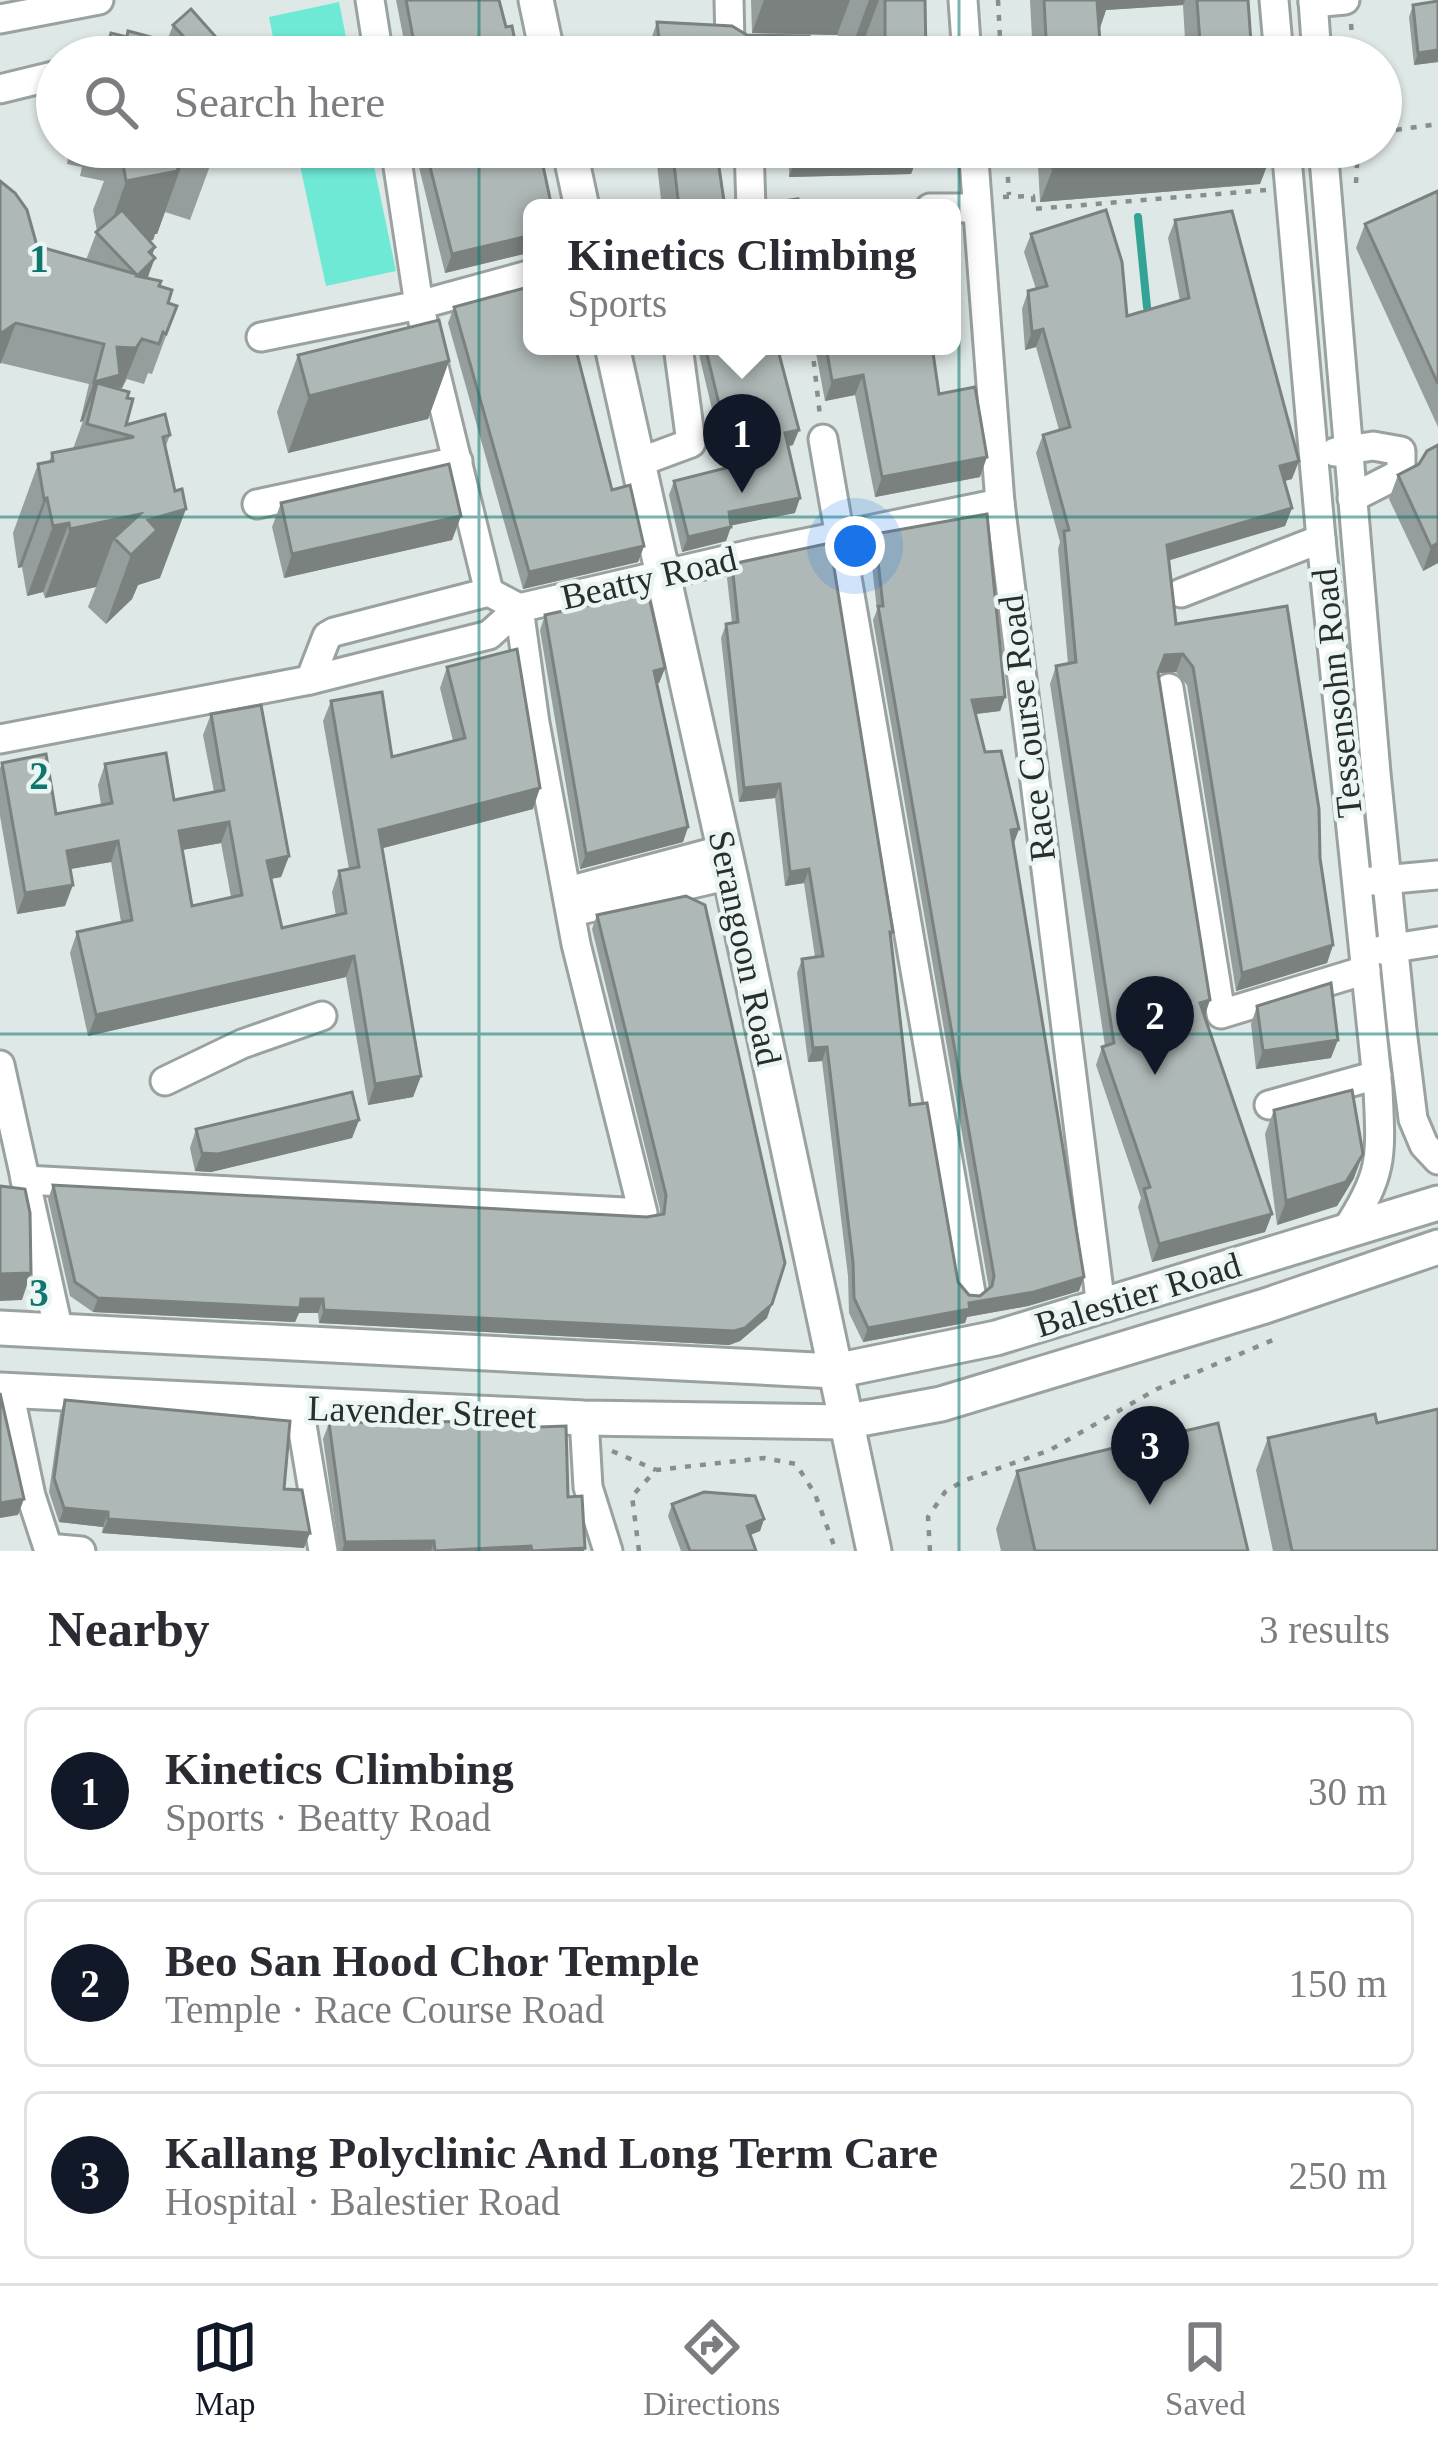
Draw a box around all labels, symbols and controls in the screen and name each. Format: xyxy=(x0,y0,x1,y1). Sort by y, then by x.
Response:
search box xyxy=(36,36,1402,168)
icon: search xyxy=(78,69,144,135)
text: Search here xyxy=(174,77,385,127)
popup xyxy=(523,199,961,355)
text: Kinetics Climbing xyxy=(568,230,916,280)
text: 1 xyxy=(29,237,49,280)
text: Sports xyxy=(568,282,667,325)
pin: 1 xyxy=(703,394,781,493)
your location xyxy=(825,516,885,576)
street label: Beatty Road xyxy=(557,538,741,618)
street label: Tessensohn Road xyxy=(1304,566,1370,820)
street label: Race Course Road xyxy=(991,593,1063,863)
text: 2 xyxy=(29,754,49,797)
street label: Serangoon Road xyxy=(701,827,789,1069)
pin: 2 xyxy=(1116,976,1194,1075)
street label: Balestier Road xyxy=(1030,1245,1246,1345)
text: 3 xyxy=(29,1271,49,1314)
street label: Lavender Street xyxy=(307,1388,537,1436)
pin: 3 xyxy=(1111,1406,1189,1505)
text: Nearby xyxy=(48,1601,209,1657)
text: 3 results xyxy=(1259,1608,1390,1651)
text: Kinetics Climbing xyxy=(165,1744,514,1794)
text: 1 xyxy=(80,1770,100,1813)
text: 30 m xyxy=(1308,1770,1387,1813)
text: Sports · Beatty Road xyxy=(165,1796,491,1839)
text: Beo San Hood Chor Temple xyxy=(165,1936,699,1986)
text: 2 xyxy=(80,1962,100,2005)
text: 150 m xyxy=(1288,1962,1387,2005)
text: Temple · Race Course Road xyxy=(165,1988,604,2031)
text: Kallang Polyclinic And Long Term Care xyxy=(165,2128,938,2178)
text: 3 xyxy=(80,2154,100,2197)
text: 250 m xyxy=(1288,2154,1387,2197)
text: Hospital · Balestier Road xyxy=(165,2180,560,2223)
tab: Map xyxy=(192,2314,258,2423)
tab: Directions xyxy=(643,2314,780,2423)
tab: Saved xyxy=(1165,2314,1246,2423)

